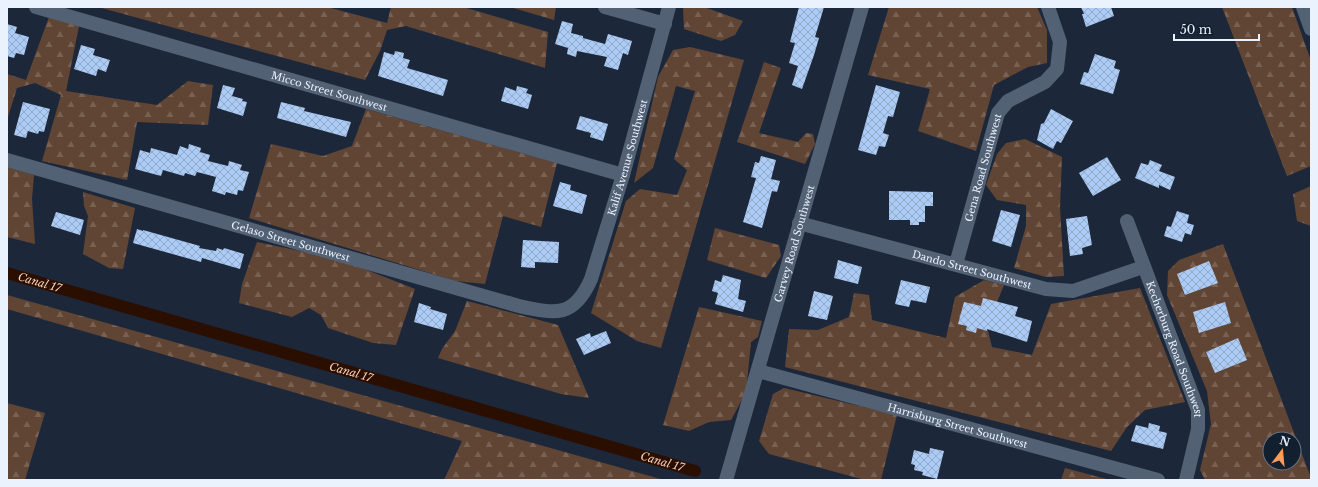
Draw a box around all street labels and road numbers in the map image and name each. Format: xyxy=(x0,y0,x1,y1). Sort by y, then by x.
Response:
street label: Micco Street Southwest xyxy=(270,68,389,114)
street label: Kalif Avenue Southwest xyxy=(604,98,650,217)
street label: Gena Road Southwest xyxy=(962,112,1004,223)
street label: Garvey Road Southwest xyxy=(771,183,817,304)
street label: Gelaso Street Southwest xyxy=(230,218,352,264)
street label: Dando Street Southwest xyxy=(911,247,1033,291)
street label: Kecherburg Road Southwest xyxy=(1144,279,1205,418)
street label: Harrisburg Street Southwest xyxy=(886,400,1029,451)

